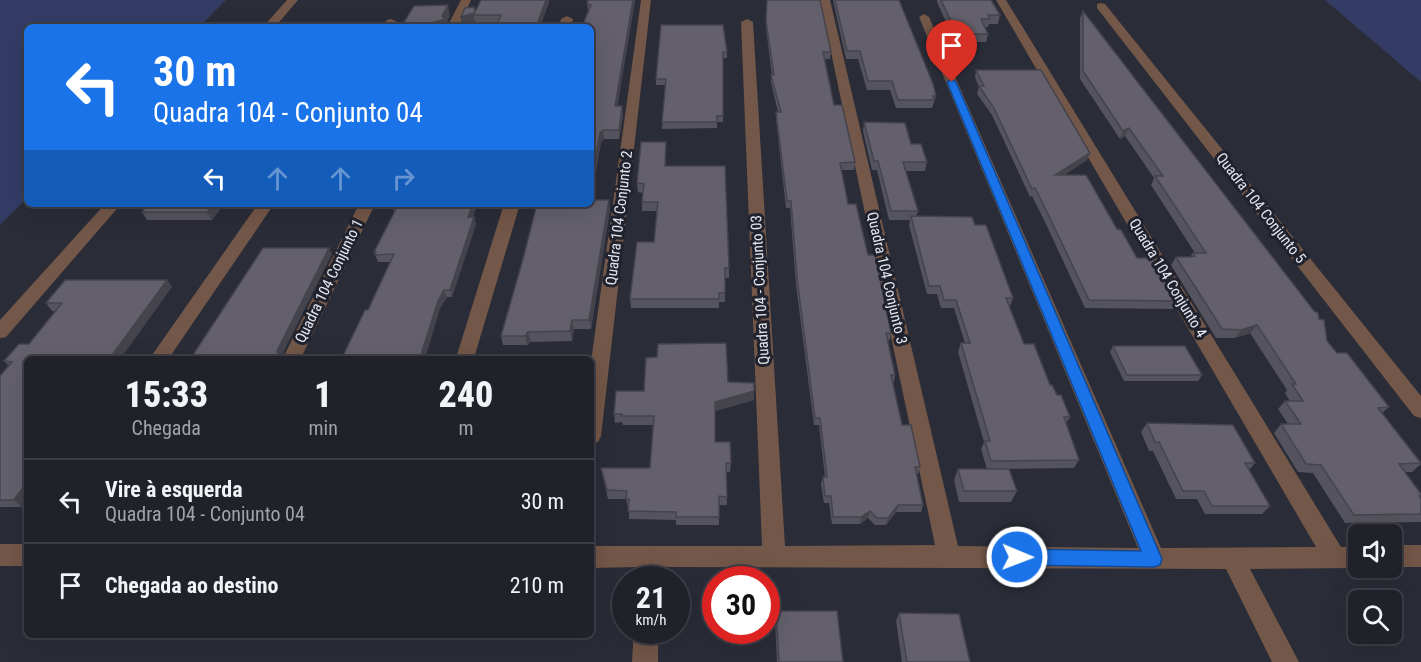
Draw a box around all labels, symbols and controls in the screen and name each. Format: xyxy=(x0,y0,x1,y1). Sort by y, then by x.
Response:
pin xyxy=(926,20,977,82)
icon: arrive xyxy=(935,29,968,62)
text: 30 m xyxy=(153,47,236,96)
icon: left xyxy=(54,48,132,126)
text: Quadra 104 - Conjunto 04 xyxy=(153,97,423,129)
street label: Quadra 104 Conjunto 5 xyxy=(1212,149,1310,267)
street label: Quadra 104 Conjunto 2 xyxy=(602,150,636,286)
icon: left xyxy=(198,162,231,195)
icon: ahead xyxy=(261,162,294,195)
icon: ahead xyxy=(324,162,357,195)
icon: right xyxy=(387,162,420,195)
street label: Quadra 104 Conjunto 3 xyxy=(863,210,911,346)
street label: Quadra 104 - Conjunto 03 xyxy=(747,215,773,365)
street label: Quadra 104 Conjunto 4 xyxy=(1125,215,1211,341)
street label: Quadra 104 Conjunto 1 xyxy=(291,216,367,346)
text: 15:33 xyxy=(125,374,208,416)
text: 1 xyxy=(314,374,332,416)
text: 240 xyxy=(438,374,493,416)
text: Chegada xyxy=(132,416,201,440)
text: min xyxy=(309,416,338,440)
text: m xyxy=(458,416,473,440)
text: Vire à esquerda xyxy=(105,477,243,502)
icon: left xyxy=(54,485,87,518)
text: 30 m xyxy=(521,489,564,514)
text: Quadra 104 - Conjunto 04 xyxy=(105,502,305,526)
map controls xyxy=(1348,524,1402,644)
button: sound xyxy=(1348,524,1402,578)
position arrow xyxy=(985,525,1049,589)
speed limit sign: 30 xyxy=(702,566,780,644)
icon: arrive xyxy=(54,569,87,602)
text: Chegada ao destino xyxy=(105,573,279,598)
text: 210 m xyxy=(510,573,564,598)
text: 21 xyxy=(636,580,666,615)
button: search xyxy=(1348,590,1402,644)
text: km/h xyxy=(636,611,666,629)

